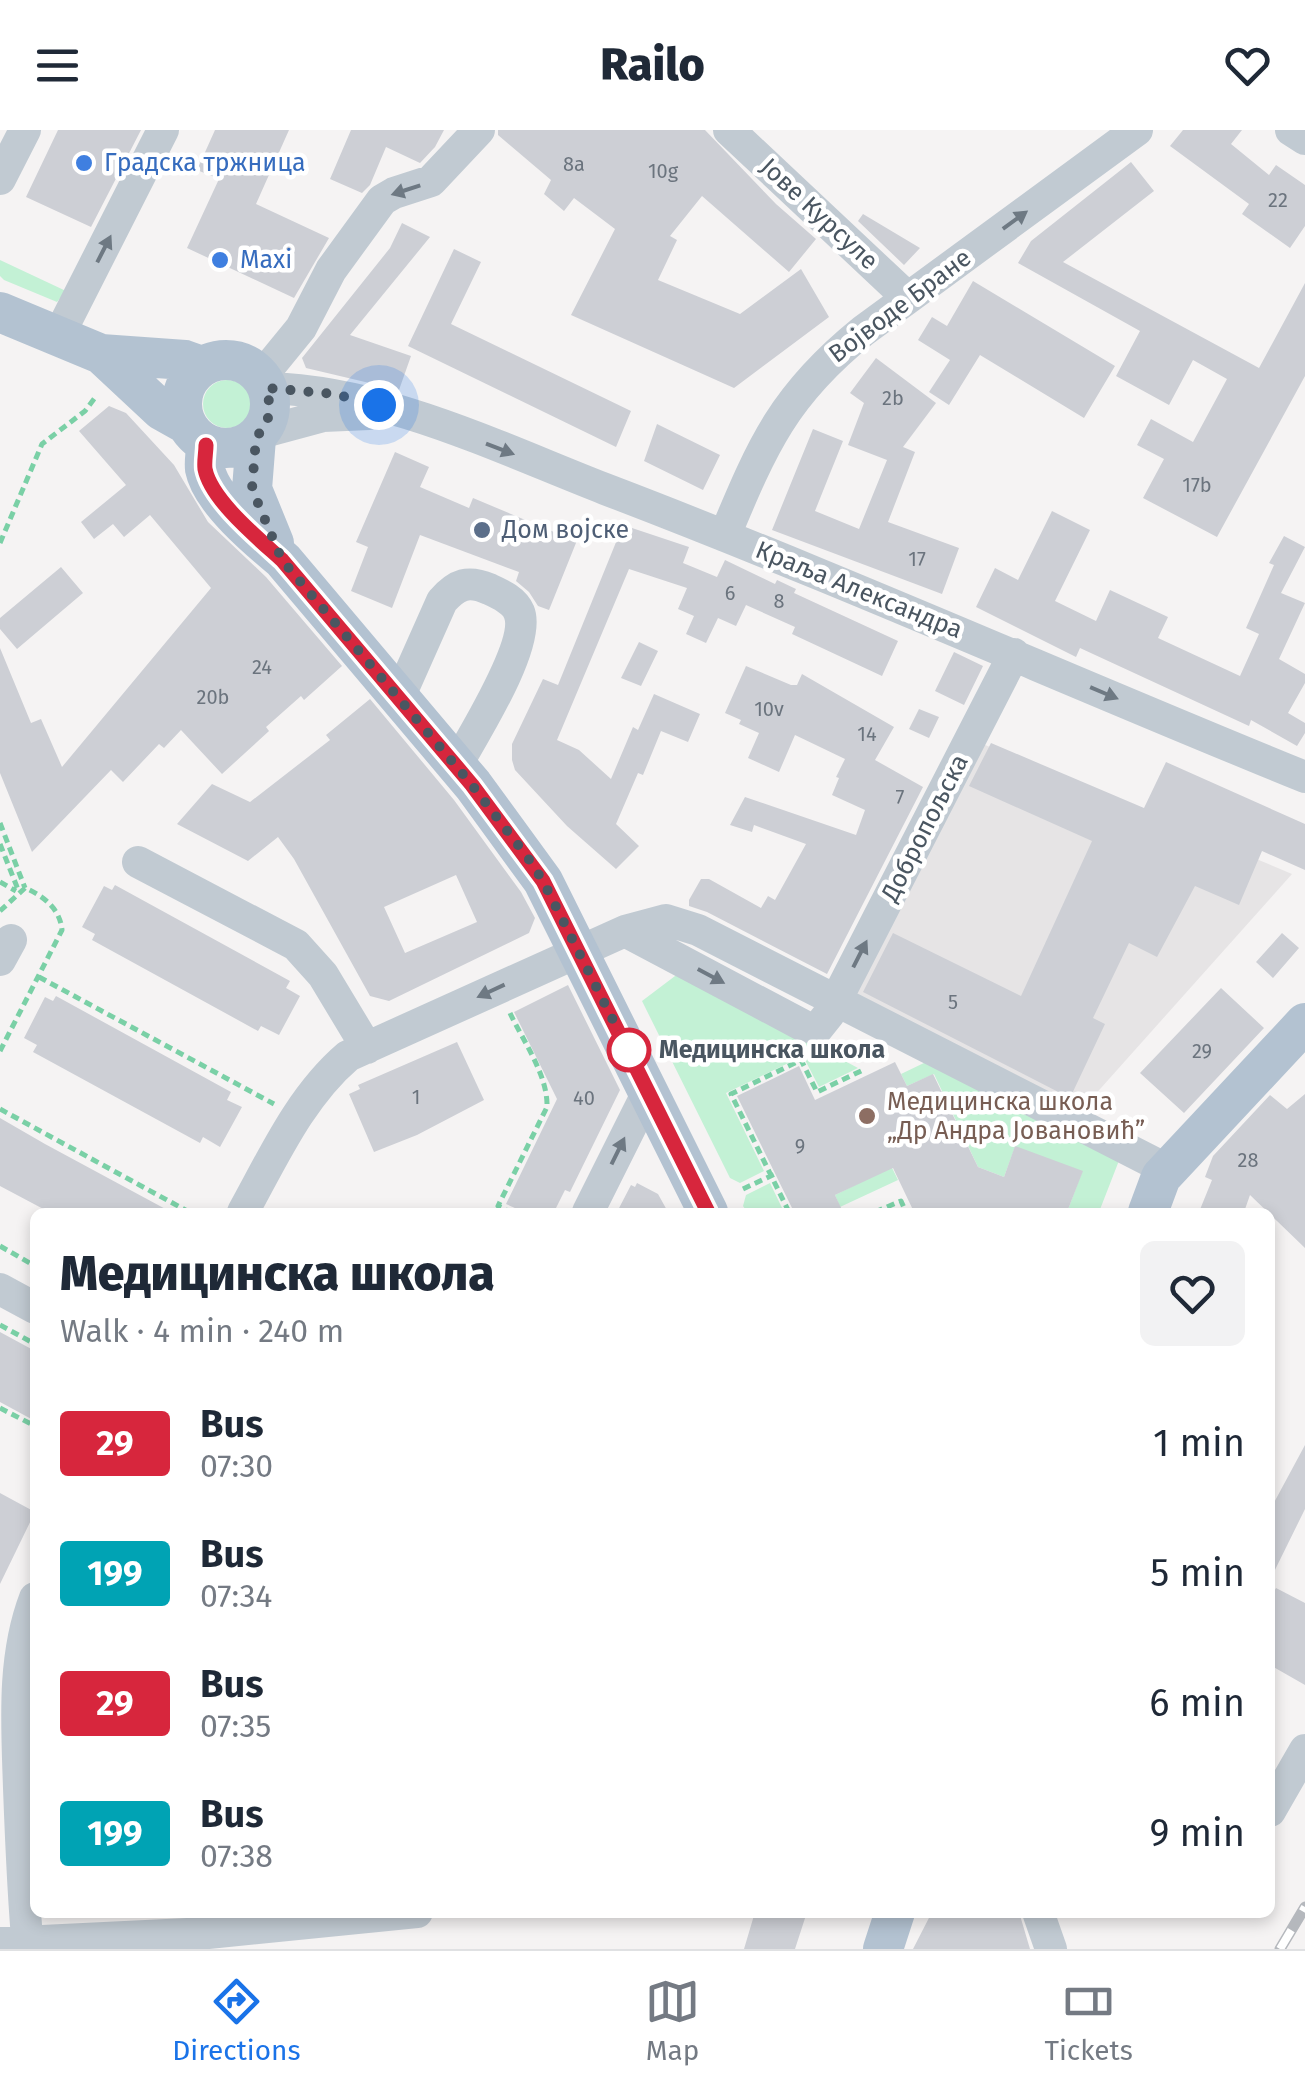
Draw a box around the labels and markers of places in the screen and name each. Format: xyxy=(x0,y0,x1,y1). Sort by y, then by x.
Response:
place label: Градска тржница xyxy=(104,148,306,178)
marker: Градска тржница xyxy=(73,152,95,174)
place label: Maxi xyxy=(240,245,292,275)
marker: Maxi xyxy=(209,249,231,271)
place label: Дом војске xyxy=(501,515,629,545)
marker: Дом војске xyxy=(471,519,493,541)
marker: Медицинска школа xyxy=(608,1029,650,1071)
place label: Медицинска школа xyxy=(659,1035,885,1065)
place label: Медицинска школа „Др Андра Јовановић” xyxy=(887,1087,1145,1146)
marker: Медицинска школа „Др Андра Јовановић” xyxy=(856,1105,878,1127)

